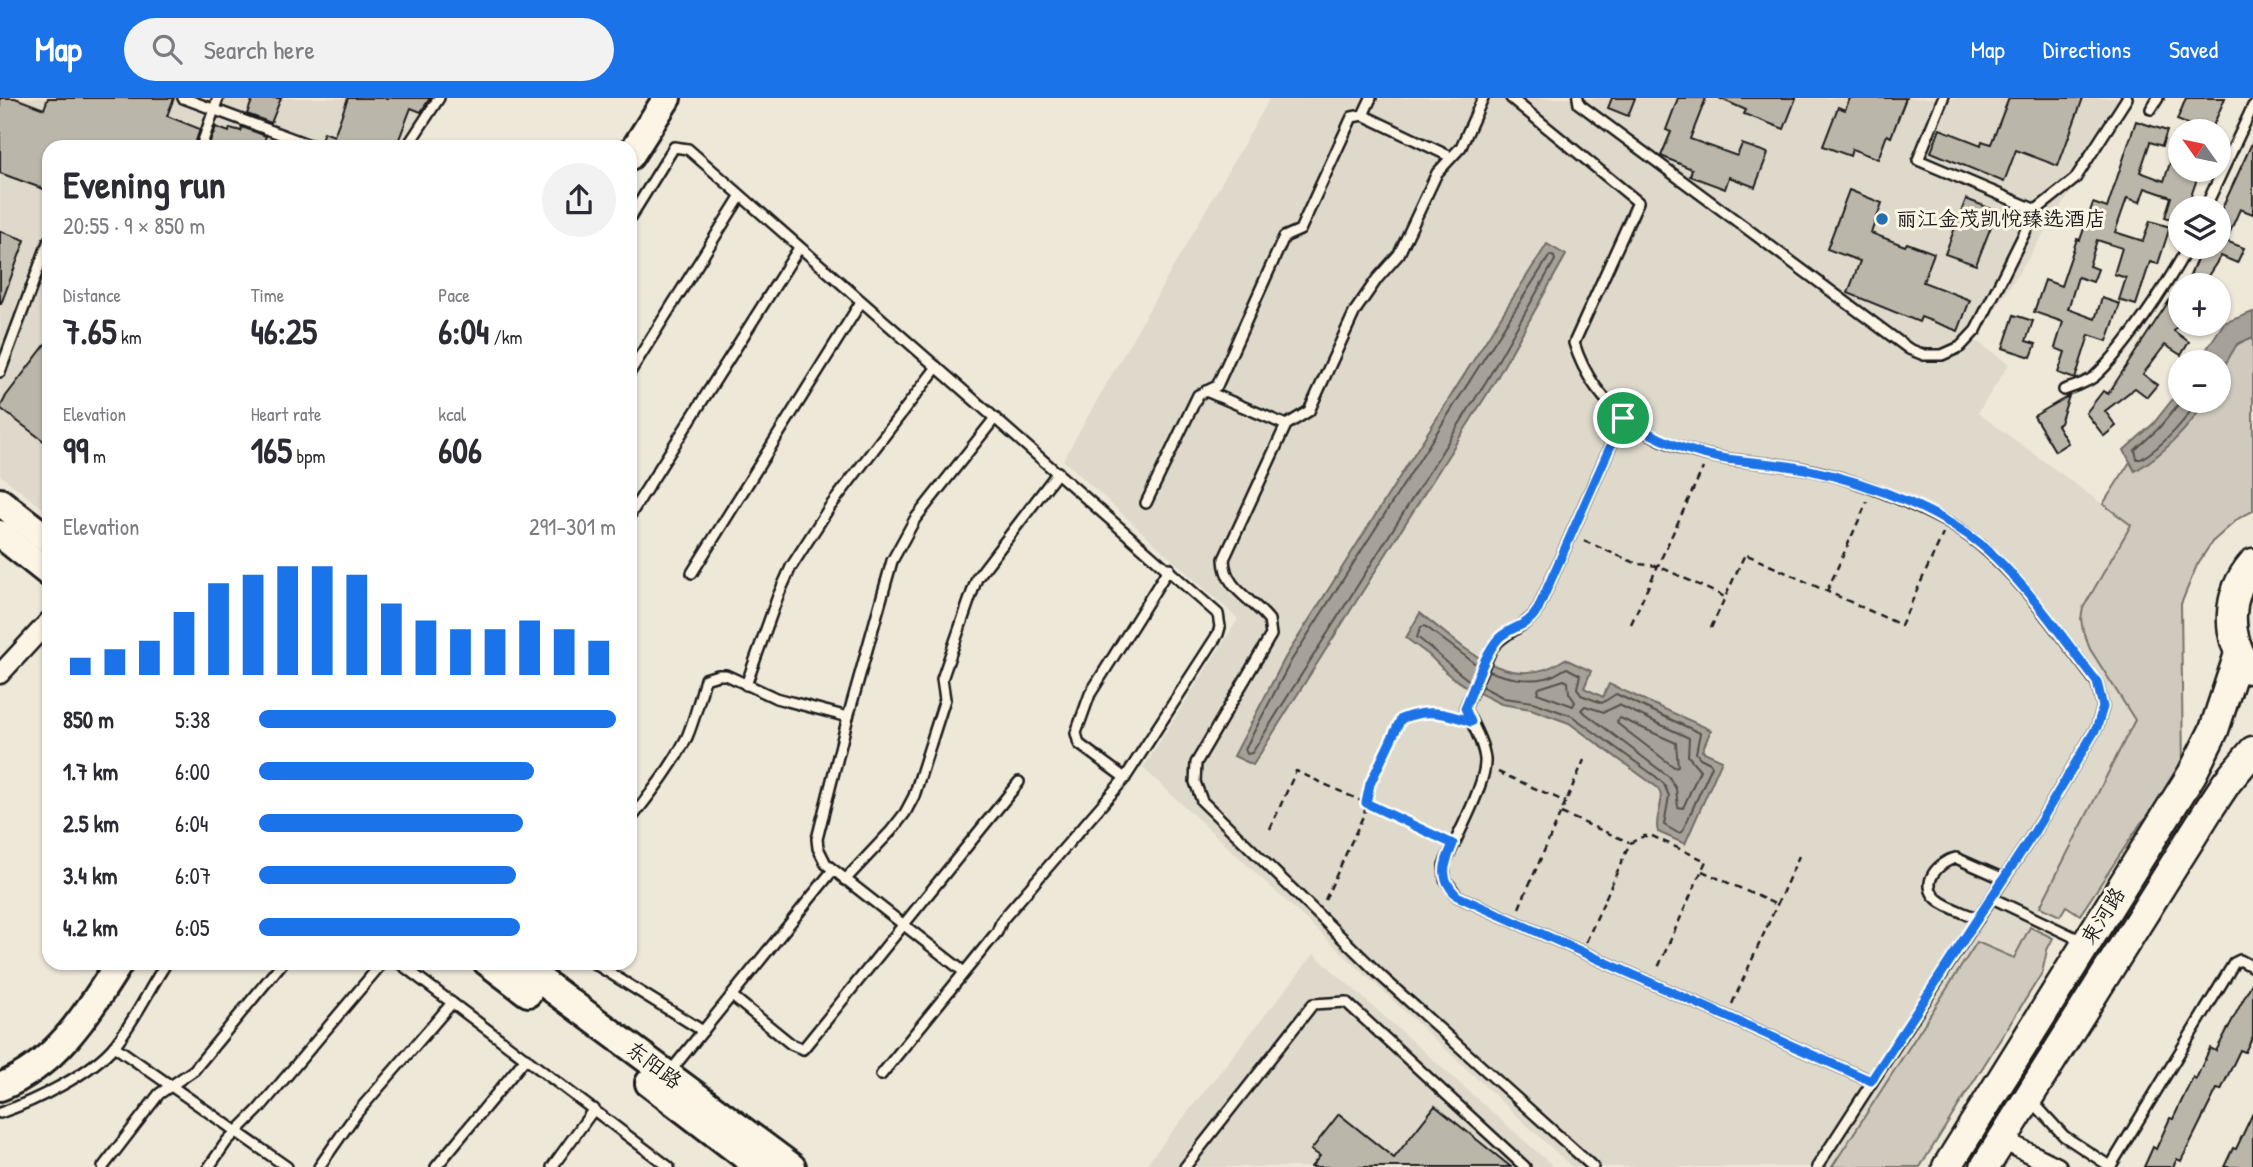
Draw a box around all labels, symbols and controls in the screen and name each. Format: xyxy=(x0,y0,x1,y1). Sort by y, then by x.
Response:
search box xyxy=(124,18,614,81)
text: Map xyxy=(35,27,82,71)
icon: search xyxy=(148,30,186,68)
text: Search here xyxy=(204,32,315,67)
text: Map xyxy=(1971,33,2005,65)
text: Directions xyxy=(2043,33,2131,65)
text: Saved xyxy=(2169,33,2218,65)
north arrow xyxy=(2168,119,2231,182)
map controls xyxy=(2168,119,2231,413)
text: Evening run xyxy=(63,158,226,210)
button: share xyxy=(542,163,616,237)
button: layers xyxy=(2168,196,2231,259)
place label: 丽江金茂凯悦臻选酒店 xyxy=(1896,204,2106,233)
text: 20:55 · 9 × 850 m xyxy=(63,210,205,241)
marker: 丽江金茂凯悦臻选酒店 xyxy=(1874,211,1890,227)
button: + xyxy=(2168,273,2231,336)
text: Distance xyxy=(63,282,121,308)
text: Time xyxy=(251,282,284,308)
text: Pace xyxy=(438,282,470,308)
text: 7.65 xyxy=(63,308,117,355)
text: 46:25 xyxy=(251,308,317,355)
text: 6:04 xyxy=(438,308,489,355)
text: km xyxy=(117,324,142,350)
text: /km xyxy=(489,324,522,350)
button: − xyxy=(2168,350,2231,413)
pin xyxy=(1593,388,1653,448)
icon: arrive xyxy=(1604,399,1642,437)
text: Elevation xyxy=(63,401,126,427)
text: Heart rate xyxy=(251,401,322,427)
text: kcal xyxy=(438,401,466,427)
text: 99 xyxy=(63,427,89,474)
text: 165 xyxy=(251,427,292,474)
text: 606 xyxy=(438,427,482,474)
text: m xyxy=(89,443,106,469)
text: bpm xyxy=(292,443,325,469)
text: Elevation xyxy=(63,511,139,542)
text: 291–301 m xyxy=(529,511,616,542)
text: 850 m xyxy=(63,704,114,735)
text: 5:38 xyxy=(175,704,210,735)
text: 1.7 km xyxy=(63,756,118,787)
text: 6:00 xyxy=(175,756,210,787)
text: 2.5 km xyxy=(63,808,119,839)
text: 6:04 xyxy=(175,808,208,839)
text: 3.4 km xyxy=(63,860,117,891)
text: 6:07 xyxy=(175,860,211,891)
street label: 束河路 xyxy=(2074,881,2132,950)
text: 4.2 km xyxy=(63,912,118,943)
text: 6:05 xyxy=(175,912,210,943)
street label: 东阳路 xyxy=(620,1034,688,1095)

